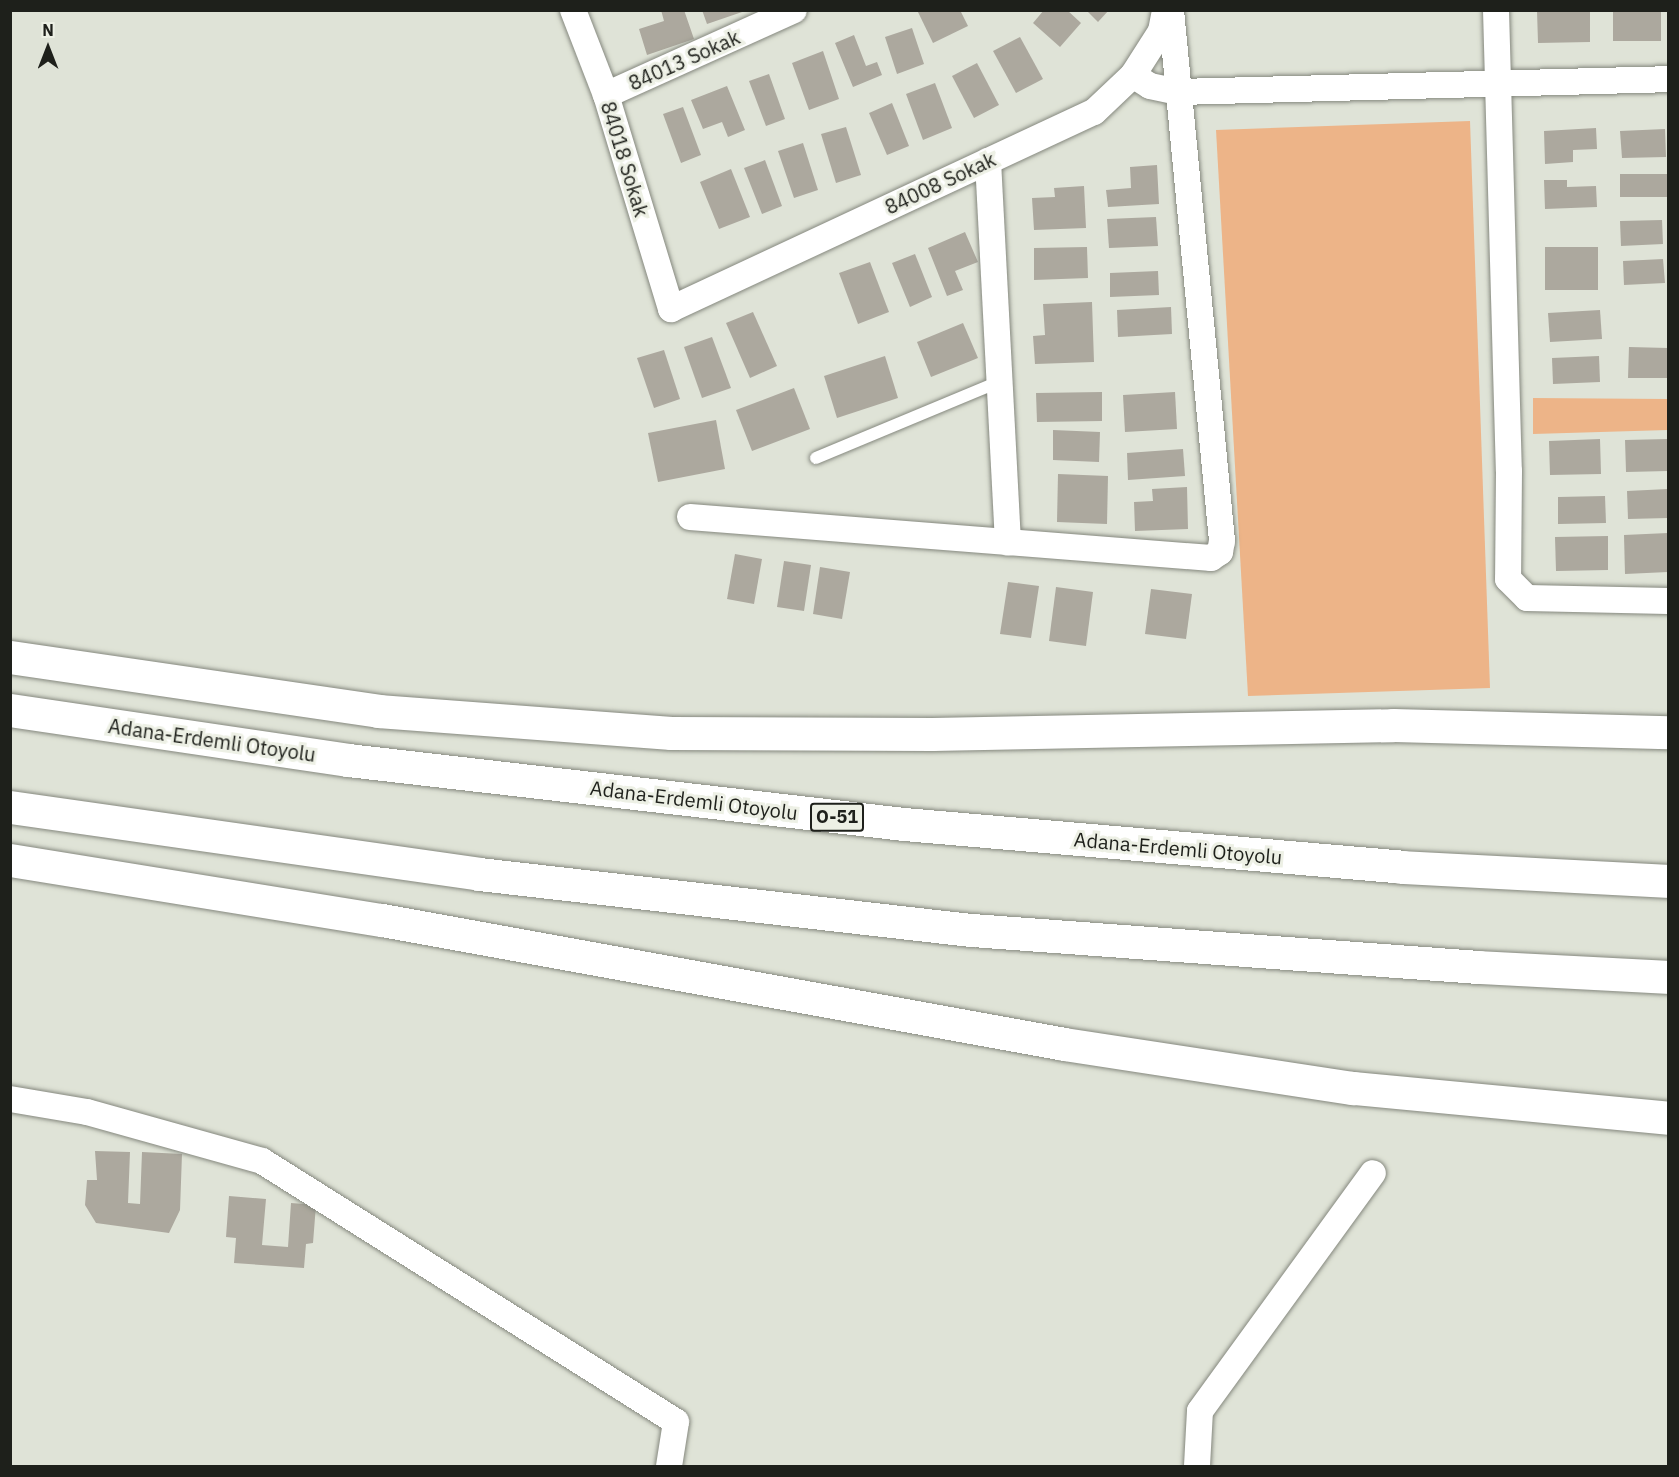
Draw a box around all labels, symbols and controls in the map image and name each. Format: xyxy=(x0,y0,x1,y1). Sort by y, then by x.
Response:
north arrow xyxy=(18,18,78,78)
text: N xyxy=(42,20,54,40)
street label: 84013 Sokak xyxy=(625,25,743,95)
street label: 84018 Sokak xyxy=(596,98,654,220)
street label: 84008 Sokak xyxy=(881,147,999,219)
street label: Adana-Erdemli Otoyolu xyxy=(107,714,317,766)
street label: Adana-Erdemli Otoyolu xyxy=(589,775,799,825)
road number: O-51 xyxy=(810,802,864,832)
street label: Adana-Erdemli Otoyolu xyxy=(1073,827,1283,869)

